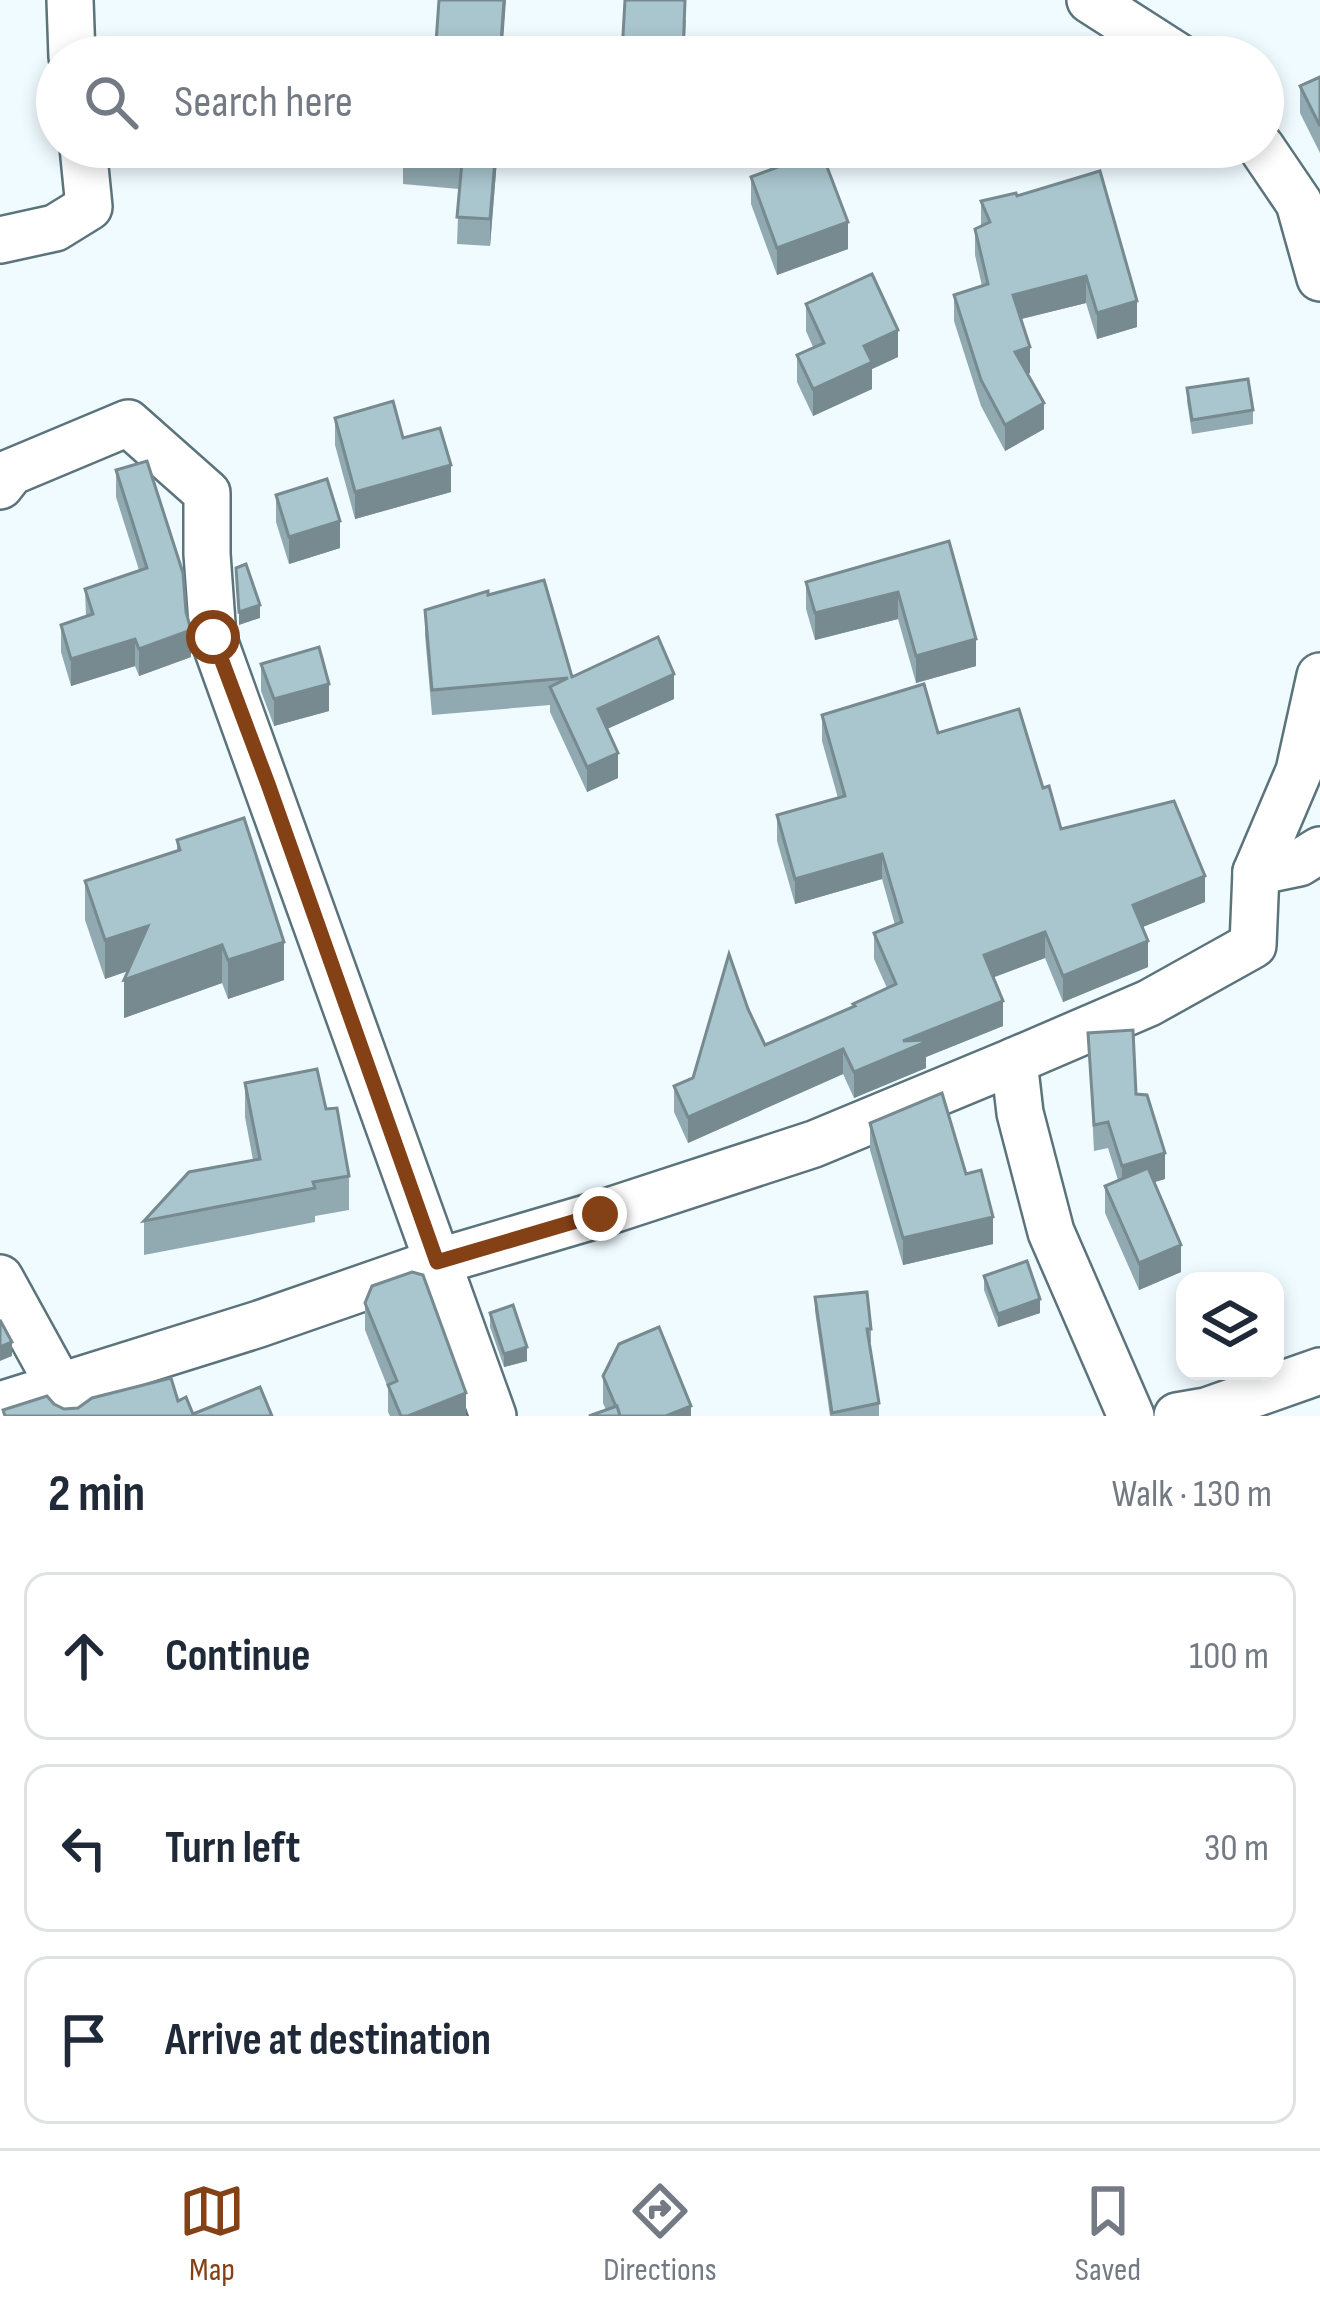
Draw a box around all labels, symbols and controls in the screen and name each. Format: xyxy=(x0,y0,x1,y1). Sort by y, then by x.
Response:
search box xyxy=(36,36,1284,168)
icon: search xyxy=(78,69,144,135)
text: Search here xyxy=(174,75,353,130)
route start xyxy=(186,610,240,664)
route end xyxy=(573,1187,627,1241)
map controls xyxy=(1176,1272,1284,1380)
button: layers xyxy=(1176,1272,1284,1380)
text: 2 min xyxy=(48,1464,145,1525)
text: Walk · 130 m xyxy=(1112,1471,1272,1518)
icon: ahead xyxy=(51,1623,117,1689)
text: Continue xyxy=(165,1629,311,1684)
text: 100 m xyxy=(1189,1633,1269,1680)
icon: left xyxy=(51,1815,117,1881)
text: Turn left xyxy=(165,1821,300,1876)
text: 30 m xyxy=(1204,1825,1269,1872)
icon: arrive xyxy=(51,2007,117,2073)
text: Arrive at destination xyxy=(165,2013,491,2068)
tab: Map xyxy=(179,2178,245,2290)
tab: Directions xyxy=(603,2178,717,2290)
tab: Saved xyxy=(1075,2178,1141,2290)

